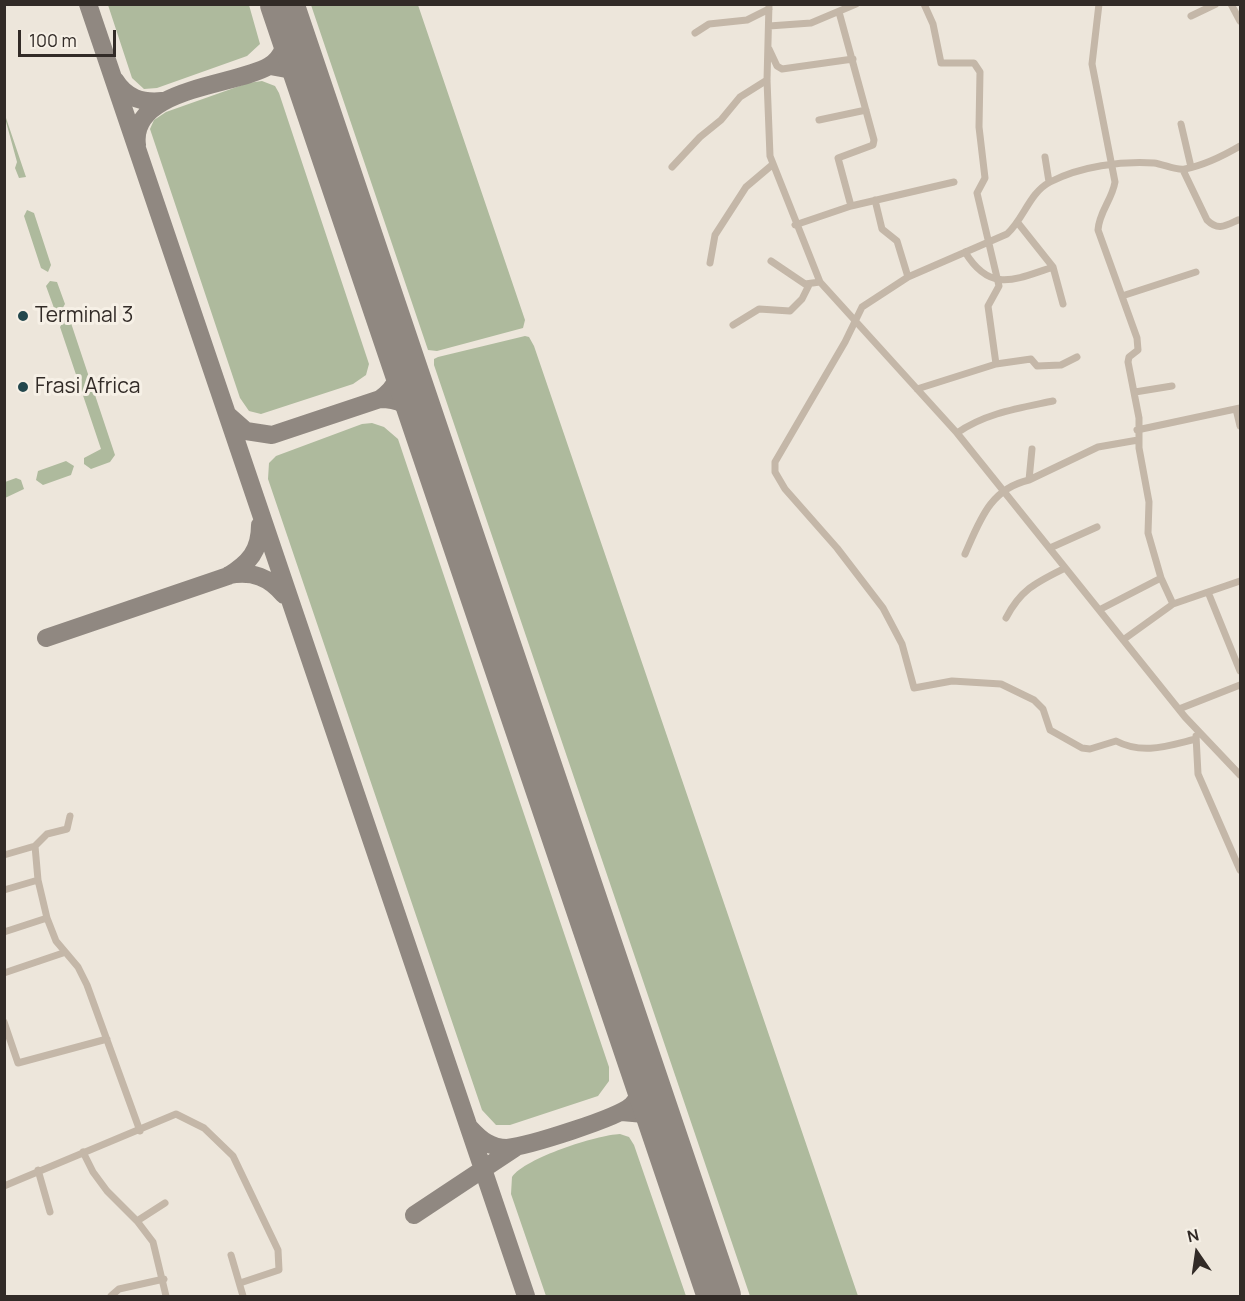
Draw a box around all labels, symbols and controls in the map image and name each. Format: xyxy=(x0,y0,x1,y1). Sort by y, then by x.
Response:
scale bar xyxy=(21,18,118,56)
text: 100 m xyxy=(29,28,77,52)
place label: Terminal 3 xyxy=(35,303,133,329)
marker: Terminal 3 xyxy=(16,309,30,323)
place label: Frasi Africa xyxy=(35,374,140,400)
marker: Frasi Africa xyxy=(16,380,30,394)
north arrow xyxy=(1167,1223,1227,1283)
text: N xyxy=(1185,1223,1201,1247)

